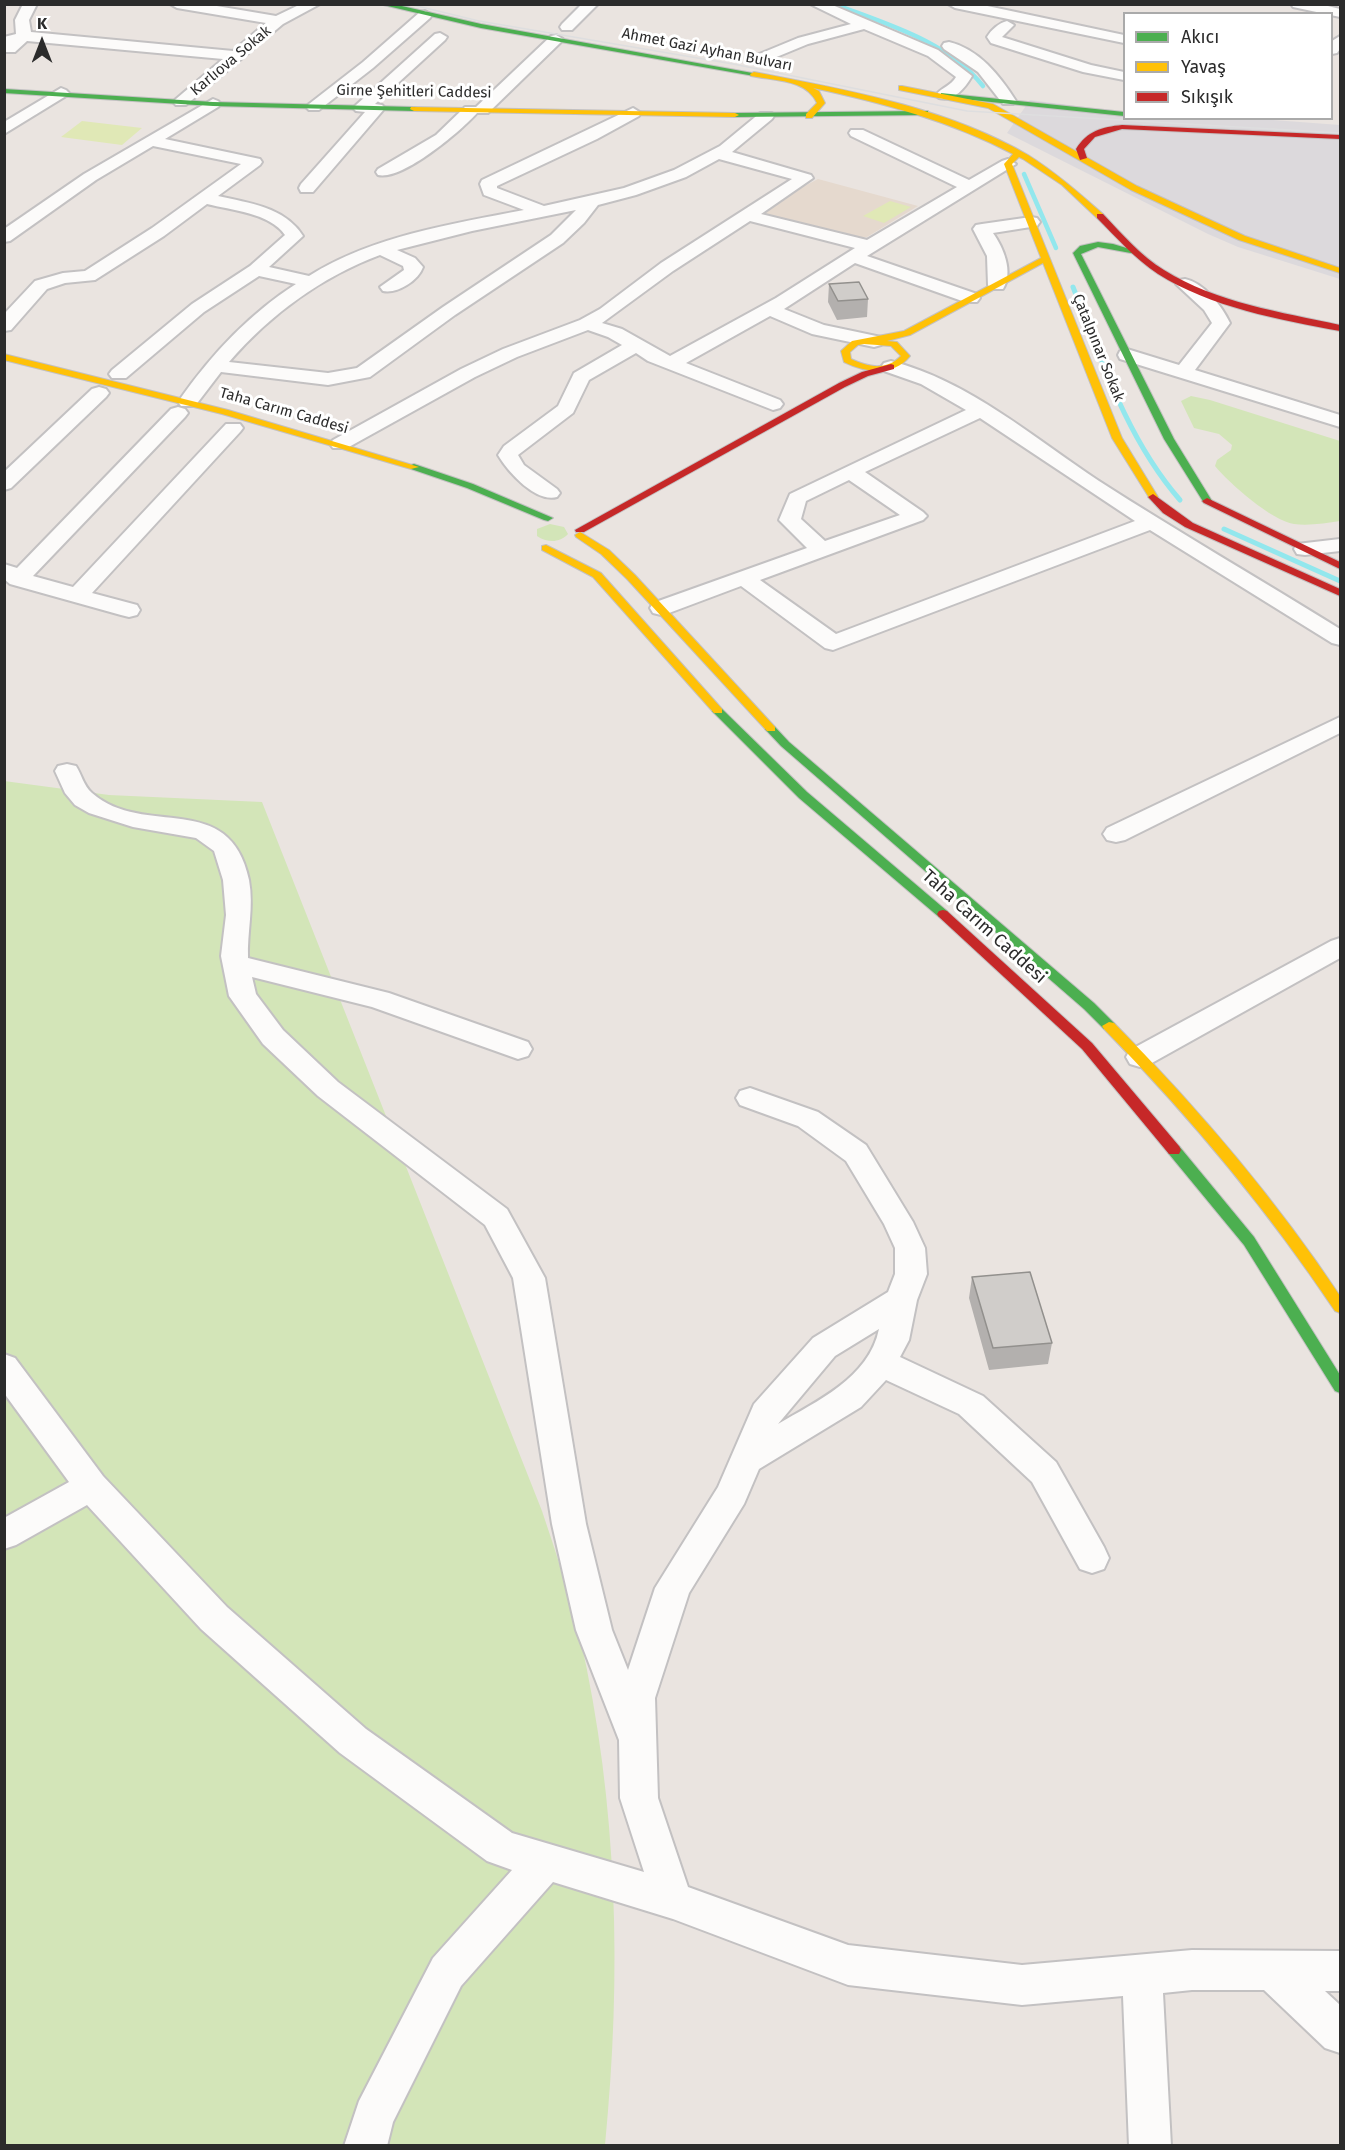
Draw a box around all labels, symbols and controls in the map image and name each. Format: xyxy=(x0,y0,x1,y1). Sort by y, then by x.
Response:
north arrow xyxy=(12,12,72,72)
legend xyxy=(1123,12,1333,120)
text: K xyxy=(37,14,47,33)
street label: Karlıova Sokak xyxy=(187,22,275,100)
street label: Ahmet Gazi Ayhan Bulvarı xyxy=(620,25,794,75)
text: Akıcı xyxy=(1181,26,1219,48)
text: Yavaş xyxy=(1181,56,1226,78)
street label: Girne Şehitleri Caddesi xyxy=(336,82,492,102)
text: Sıkışık xyxy=(1181,86,1233,108)
street label: Çatalpınar Sokak xyxy=(1068,292,1128,404)
street label: Taha Carım Caddesi xyxy=(218,384,350,438)
street label: Taha Carım Caddesi xyxy=(917,866,1051,988)

